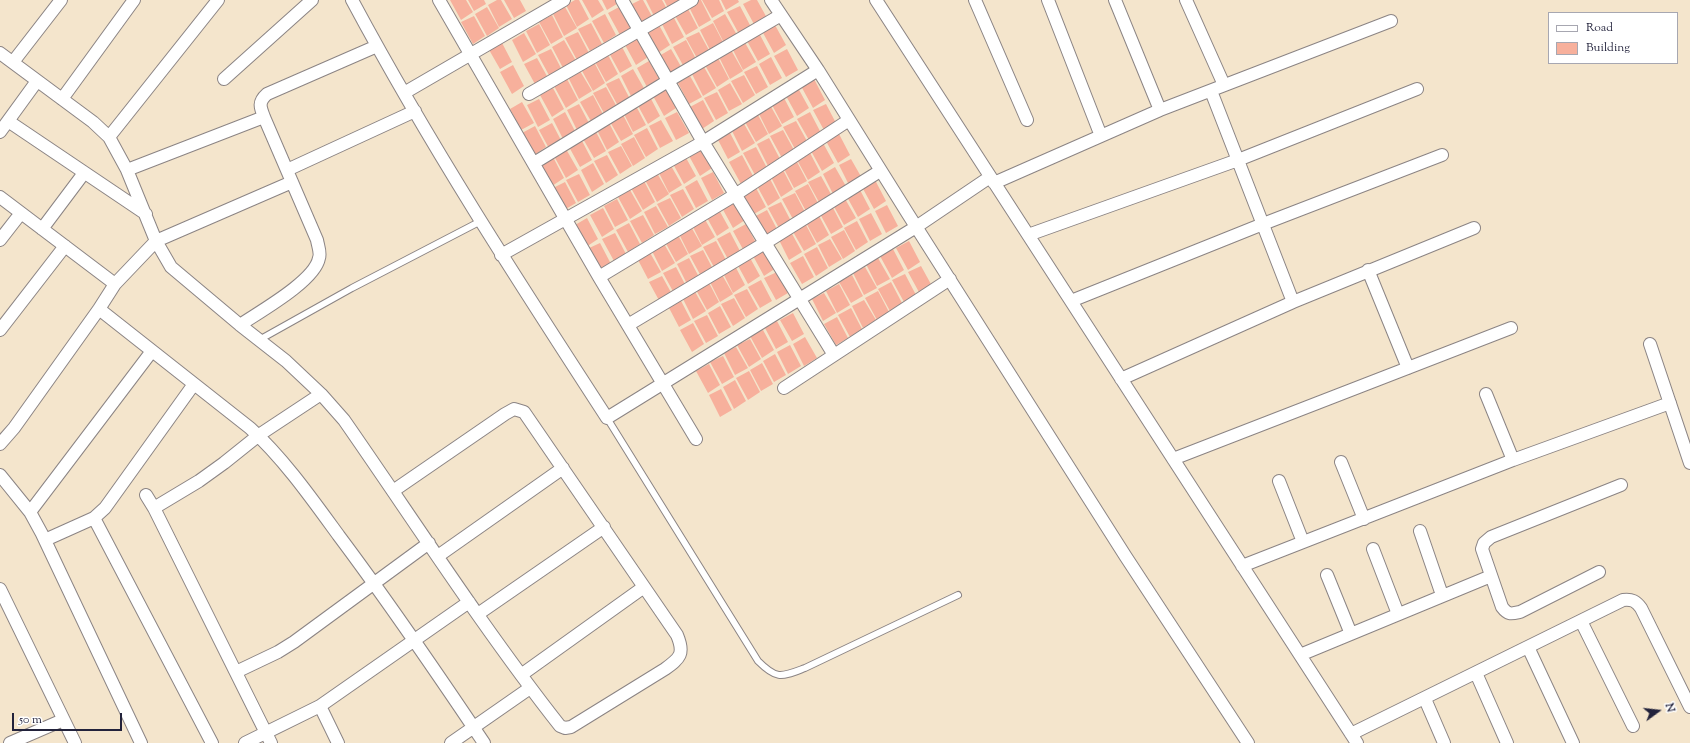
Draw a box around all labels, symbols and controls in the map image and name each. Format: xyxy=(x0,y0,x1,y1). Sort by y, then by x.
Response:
legend xyxy=(1548,12,1678,64)
text: Road xyxy=(1586,19,1613,37)
text: Building xyxy=(1586,39,1630,57)
north arrow xyxy=(1638,691,1678,731)
text: N xyxy=(1661,702,1678,714)
scale bar xyxy=(14,705,124,731)
text: 50 m xyxy=(19,711,42,729)

